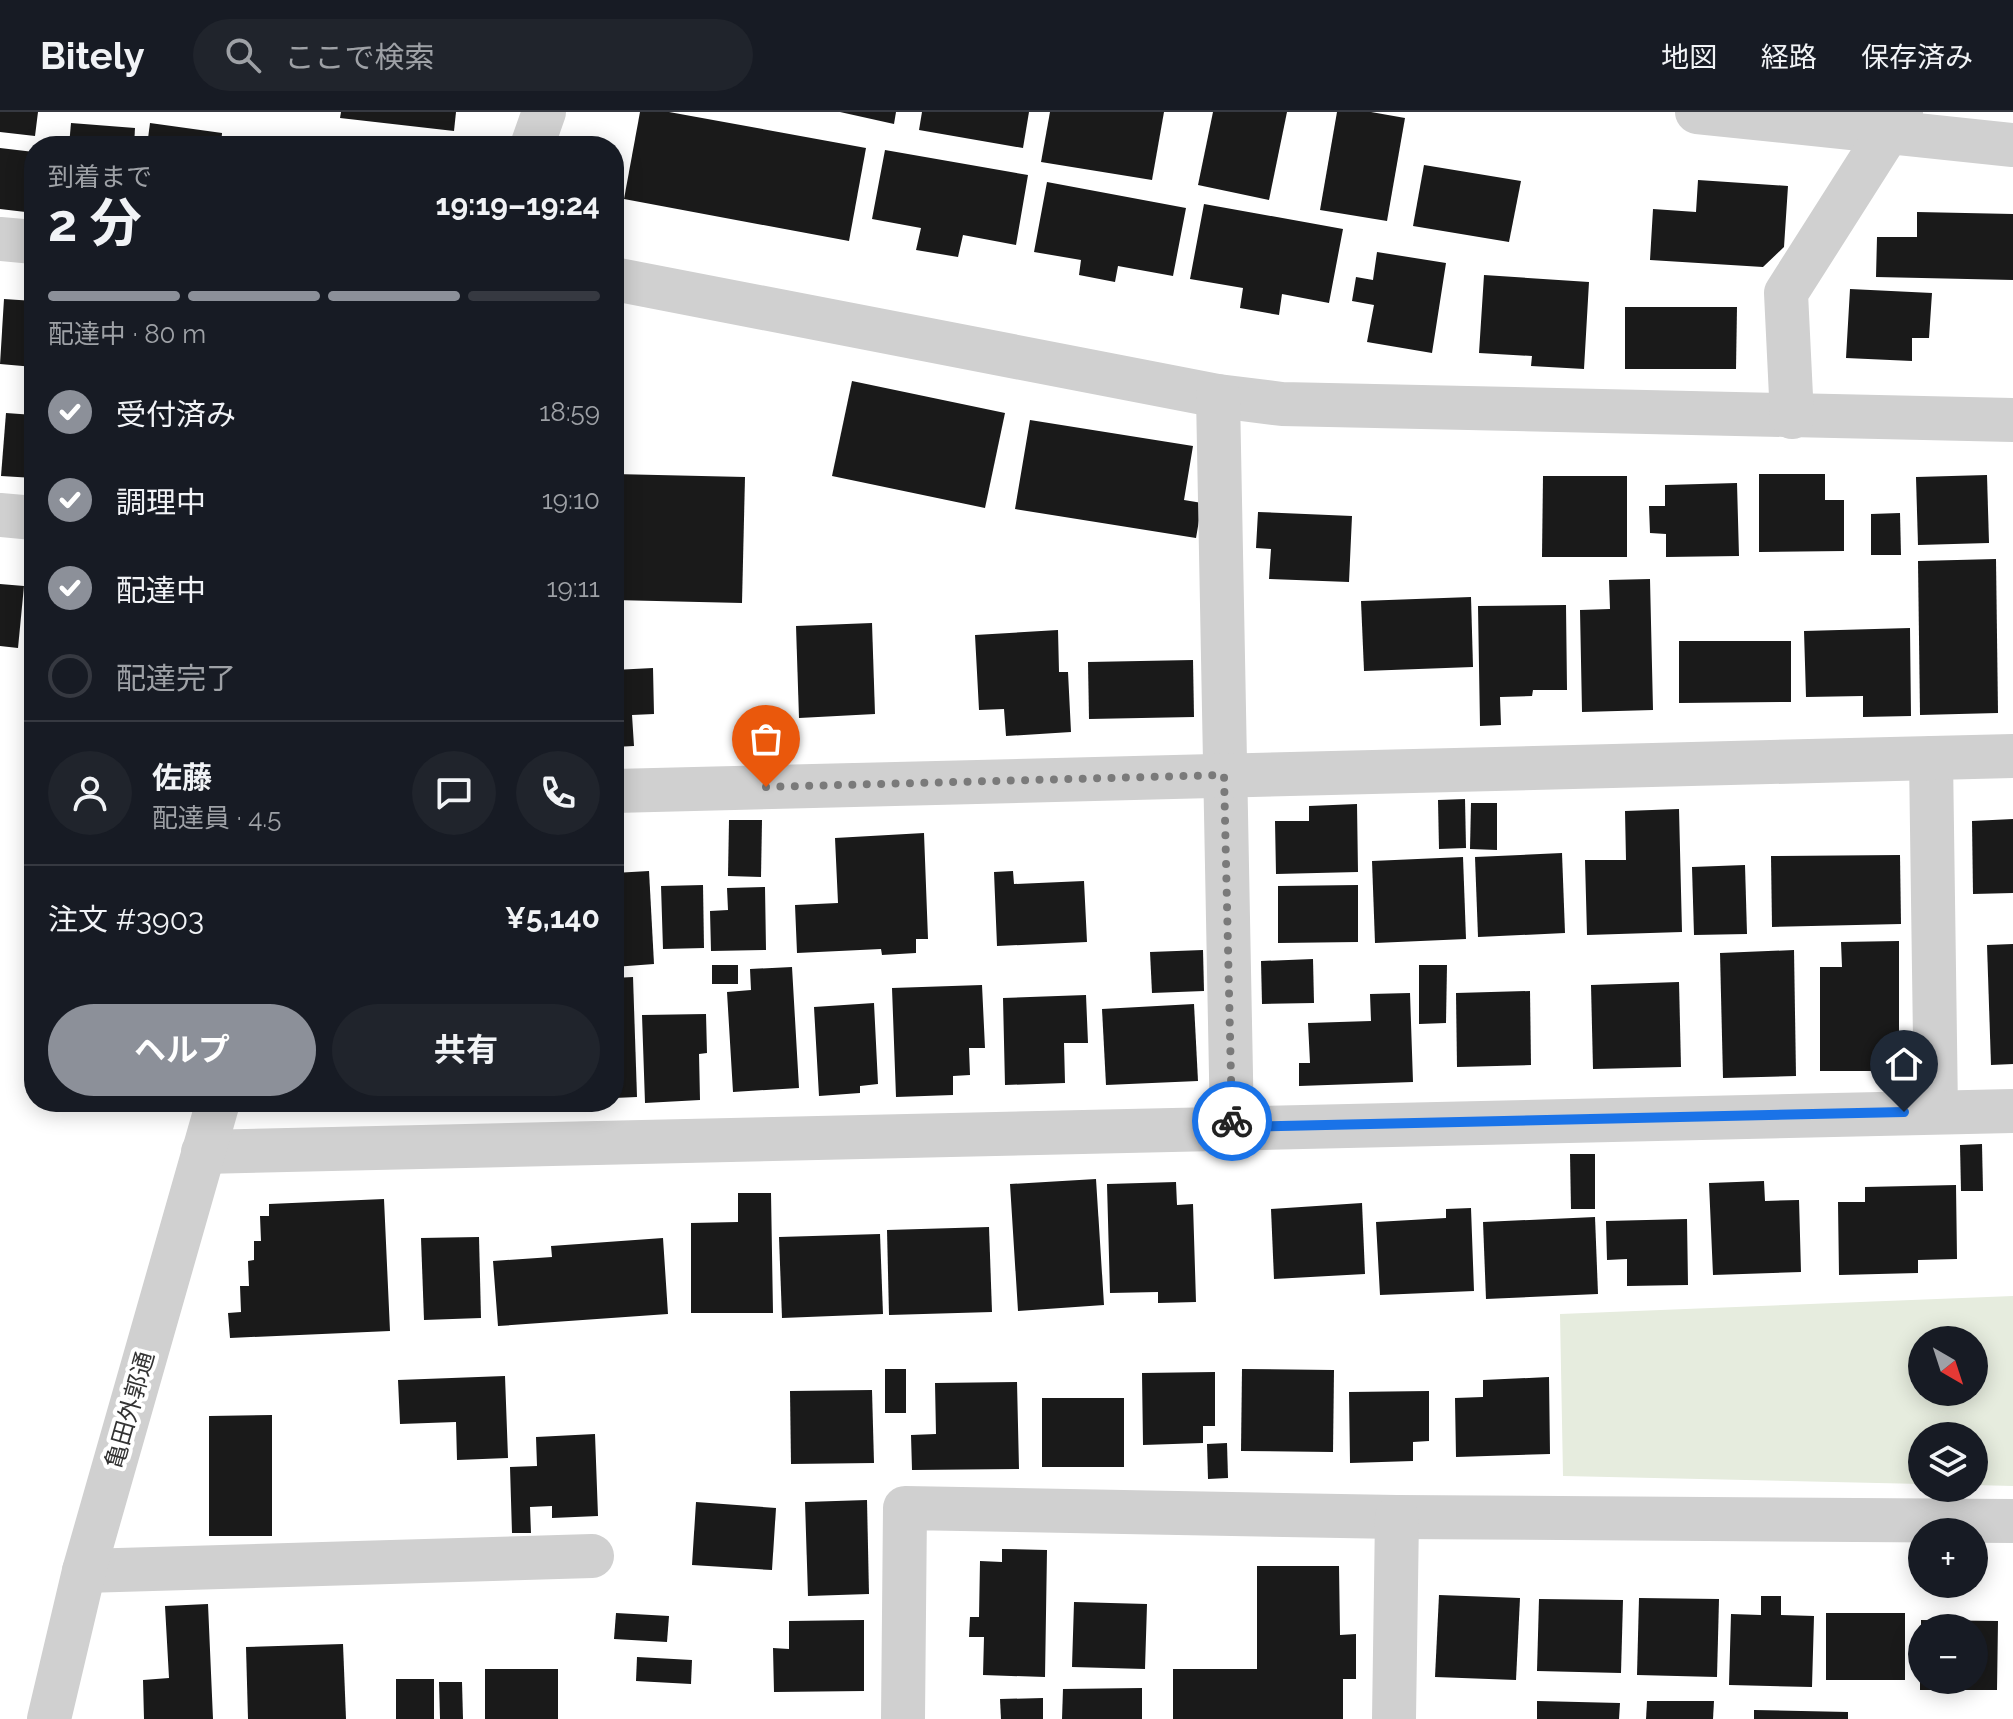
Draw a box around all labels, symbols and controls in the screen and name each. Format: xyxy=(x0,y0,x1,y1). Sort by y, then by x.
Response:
search box xyxy=(193,19,753,91)
text: Bitely xyxy=(40,33,145,78)
icon: search xyxy=(221,33,265,77)
text: ここで検索 xyxy=(285,40,435,75)
text: 地図 xyxy=(1661,41,1717,74)
text: 経路 xyxy=(1761,41,1817,74)
text: 保存済み xyxy=(1861,41,1973,74)
text: 到着まで xyxy=(48,162,152,192)
text: 19:19–19:24 xyxy=(436,187,600,222)
text: 2 分 xyxy=(48,192,142,253)
text: 配達中 · 80 m xyxy=(48,319,206,349)
icon: check xyxy=(48,390,92,434)
text: 受付済み xyxy=(116,397,236,432)
text: 18:59 xyxy=(539,397,600,427)
icon: check xyxy=(48,478,92,522)
text: 調理中 xyxy=(116,485,206,520)
text: 19:10 xyxy=(542,485,600,515)
icon: check xyxy=(48,566,92,610)
text: 配達中 xyxy=(116,573,206,608)
text: 19:11 xyxy=(546,573,600,603)
text: 配達完了 xyxy=(116,661,236,696)
pin xyxy=(732,705,800,787)
icon: bag xyxy=(744,717,788,761)
button: person xyxy=(48,751,132,835)
button: chat xyxy=(412,751,496,835)
button: phone xyxy=(516,751,600,835)
text: 佐藤 xyxy=(152,760,212,795)
text: 配達員 · 4.5 xyxy=(152,803,281,833)
text: ¥5,140 xyxy=(505,900,600,935)
text: 注文 #3903 xyxy=(48,902,204,937)
button: ヘルプ xyxy=(48,1004,316,1096)
button: 共有 xyxy=(332,1004,600,1096)
pin xyxy=(1870,1030,1938,1112)
icon: home xyxy=(1882,1042,1926,1086)
courier xyxy=(1192,1081,1272,1161)
icon: bike xyxy=(1210,1099,1254,1143)
north arrow xyxy=(1908,1326,1988,1406)
map controls xyxy=(1908,1326,1988,1694)
street label: 亀田外郭通 xyxy=(99,1348,160,1472)
button: layers xyxy=(1908,1422,1988,1502)
button: + xyxy=(1908,1518,1988,1598)
button: − xyxy=(1908,1614,1988,1694)

